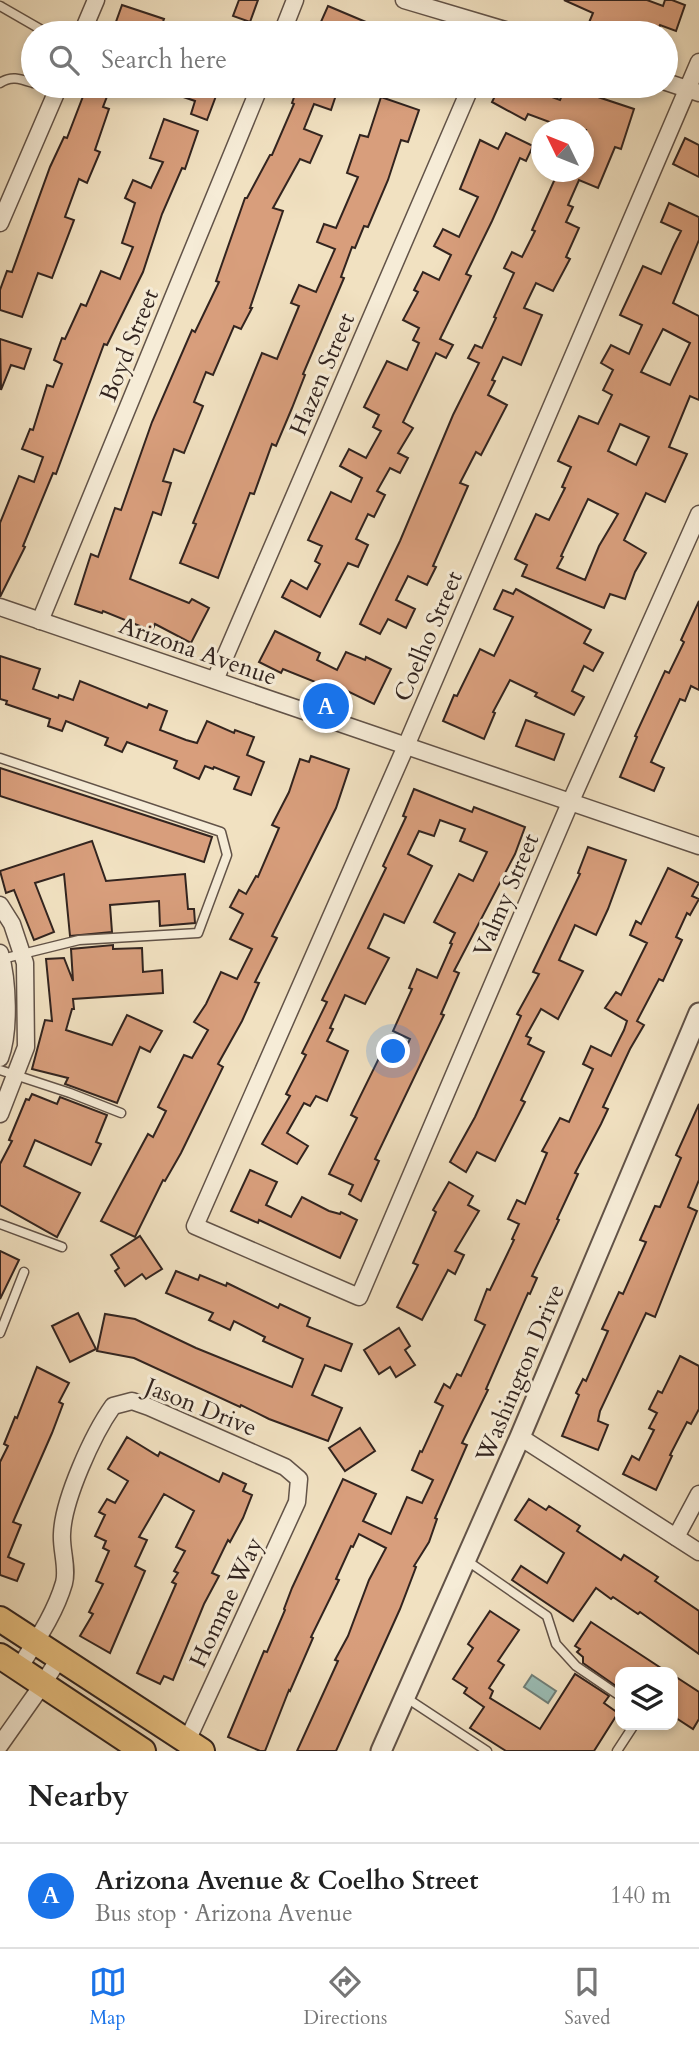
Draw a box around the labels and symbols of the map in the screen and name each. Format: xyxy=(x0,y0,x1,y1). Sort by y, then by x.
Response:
north arrow xyxy=(531,119,594,182)
street label: Boyd Street xyxy=(92,283,167,406)
street label: Hazen Street xyxy=(282,308,363,440)
street label: Coelho Street xyxy=(386,566,471,706)
street label: Arizona Avenue xyxy=(115,609,281,694)
pin: A xyxy=(303,680,349,732)
street label: Valmy Street xyxy=(466,828,547,962)
your location xyxy=(376,1034,410,1068)
street label: Washington Drive xyxy=(468,1279,573,1468)
street label: Jason Drive xyxy=(137,1369,262,1445)
street label: Homme Way xyxy=(182,1531,271,1673)

